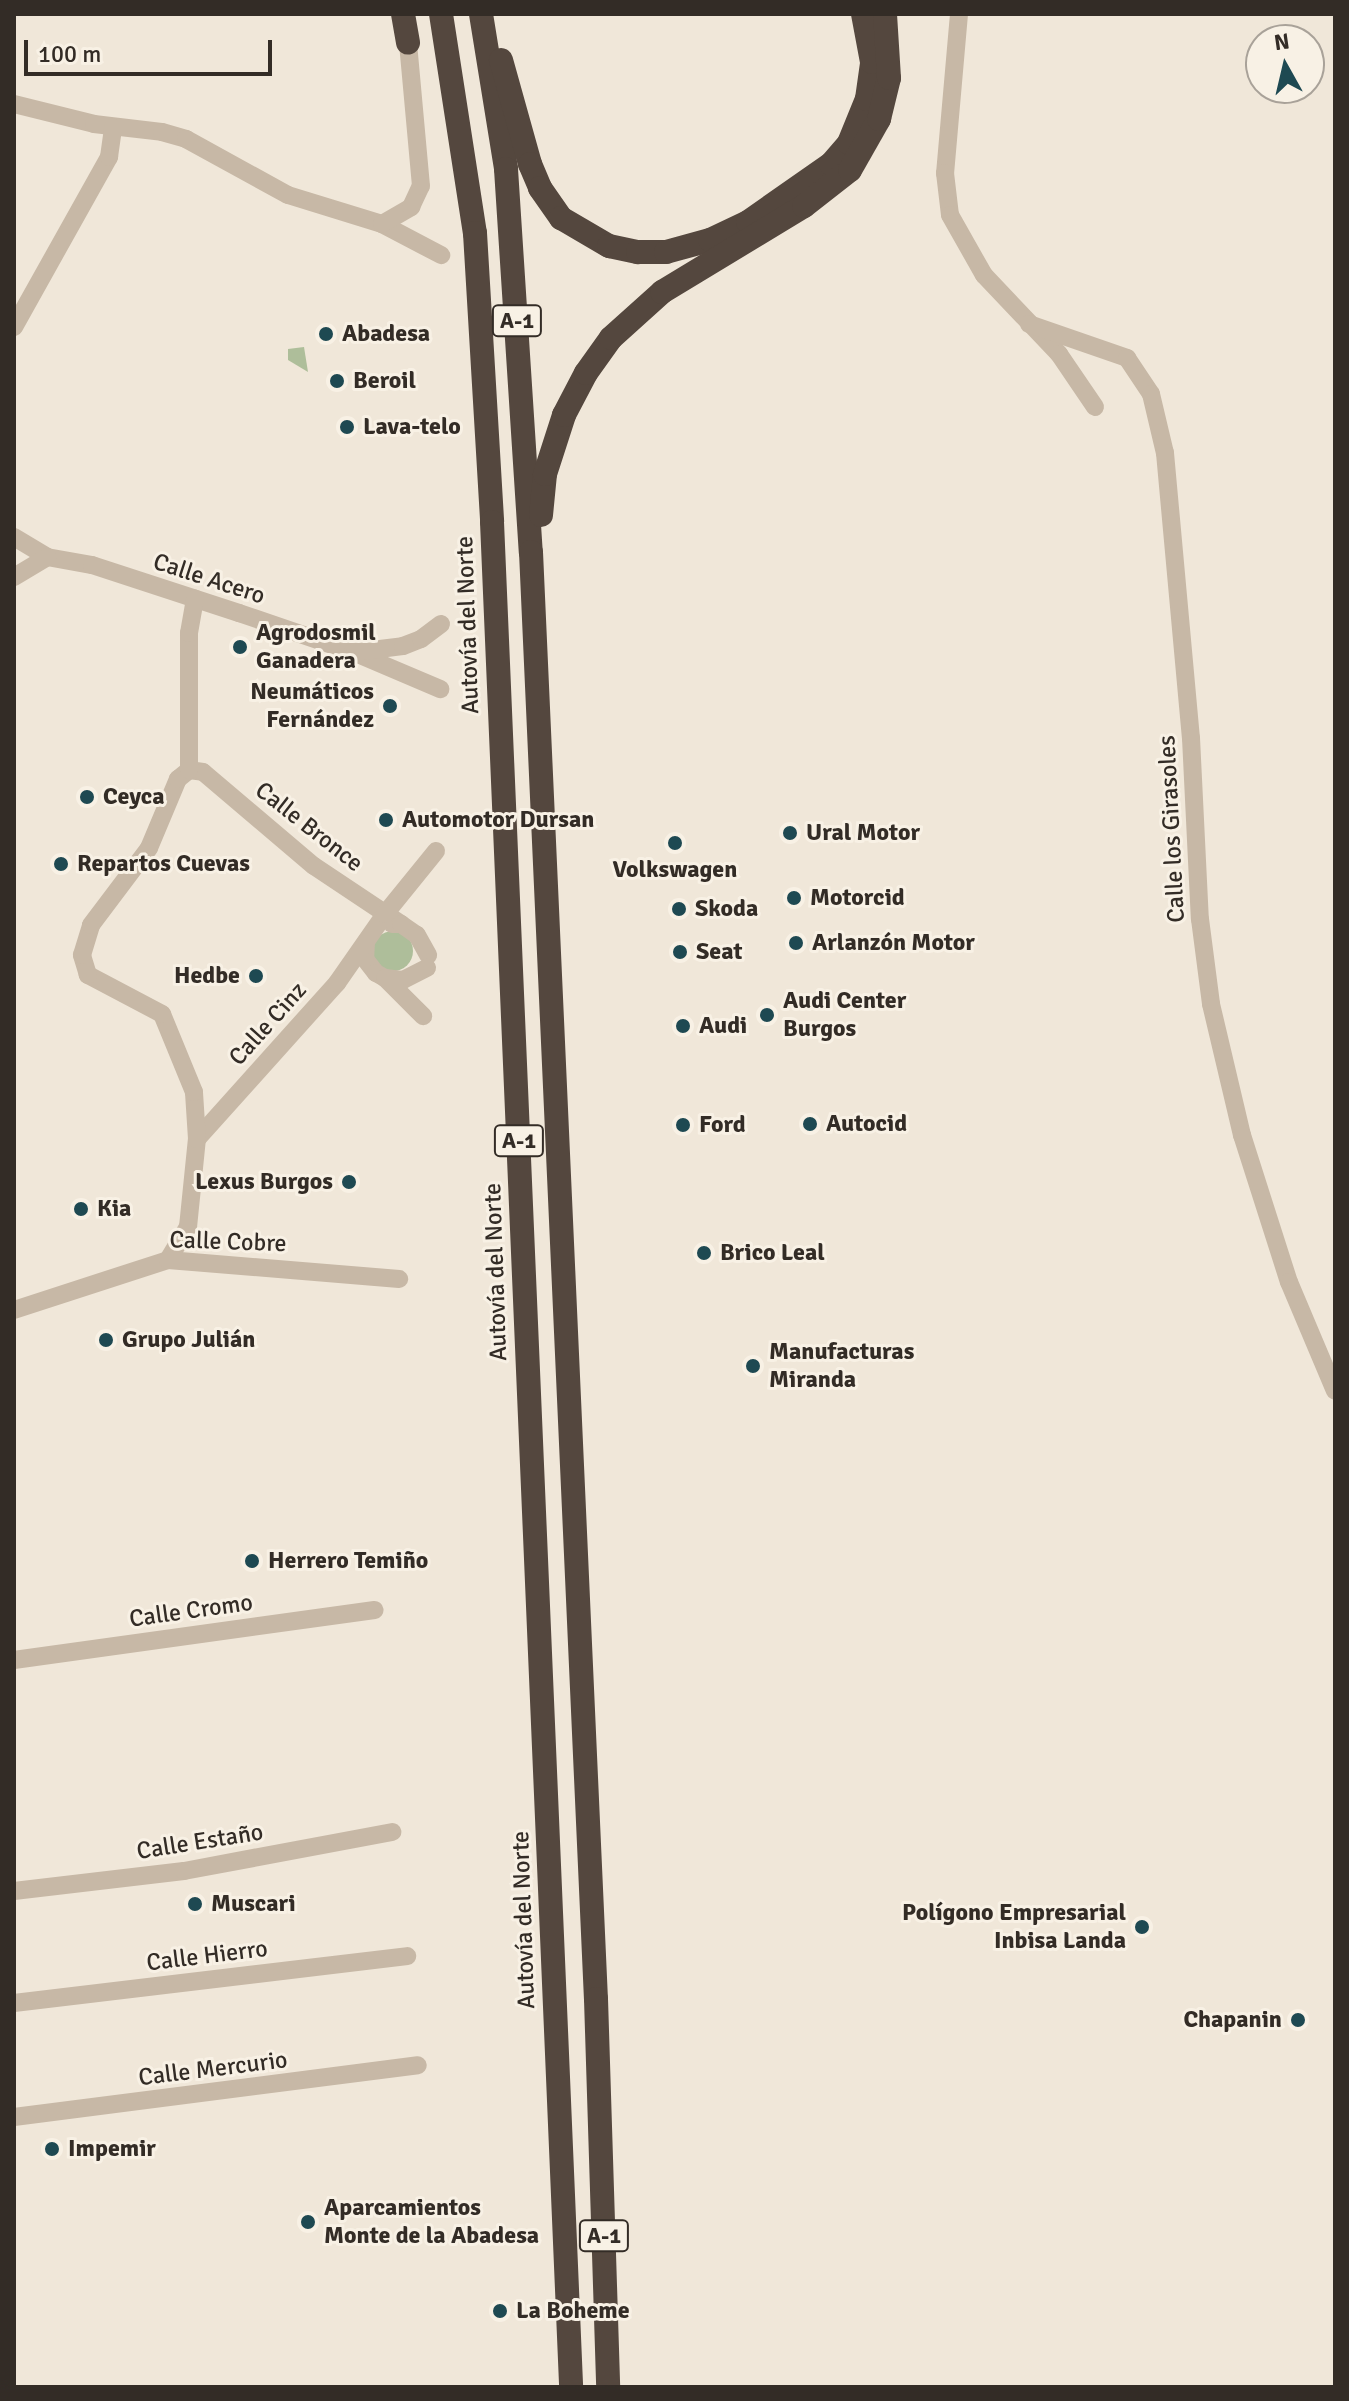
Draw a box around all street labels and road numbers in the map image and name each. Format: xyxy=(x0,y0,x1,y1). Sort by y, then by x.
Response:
road number: A-1 xyxy=(491,303,543,339)
street label: Autovía del Norte xyxy=(450,535,486,715)
street label: Calle Acero xyxy=(149,547,269,611)
street label: Calle los Girasoles xyxy=(1153,735,1191,923)
street label: Calle Bronce xyxy=(249,776,369,878)
street label: Calle Cinz xyxy=(223,976,313,1072)
road number: A-1 xyxy=(493,1123,545,1159)
street label: Autovía del Norte xyxy=(478,1182,514,1362)
street label: Calle Cobre xyxy=(169,1226,287,1258)
street label: Calle Cromo xyxy=(127,1588,255,1634)
street label: Calle Estaño xyxy=(135,1818,265,1866)
street label: Autovía del Norte xyxy=(506,1830,542,2010)
street label: Calle Hierro xyxy=(145,1934,269,1978)
street label: Calle Mercurio xyxy=(137,2046,289,2092)
road number: A-1 xyxy=(578,2218,630,2254)

